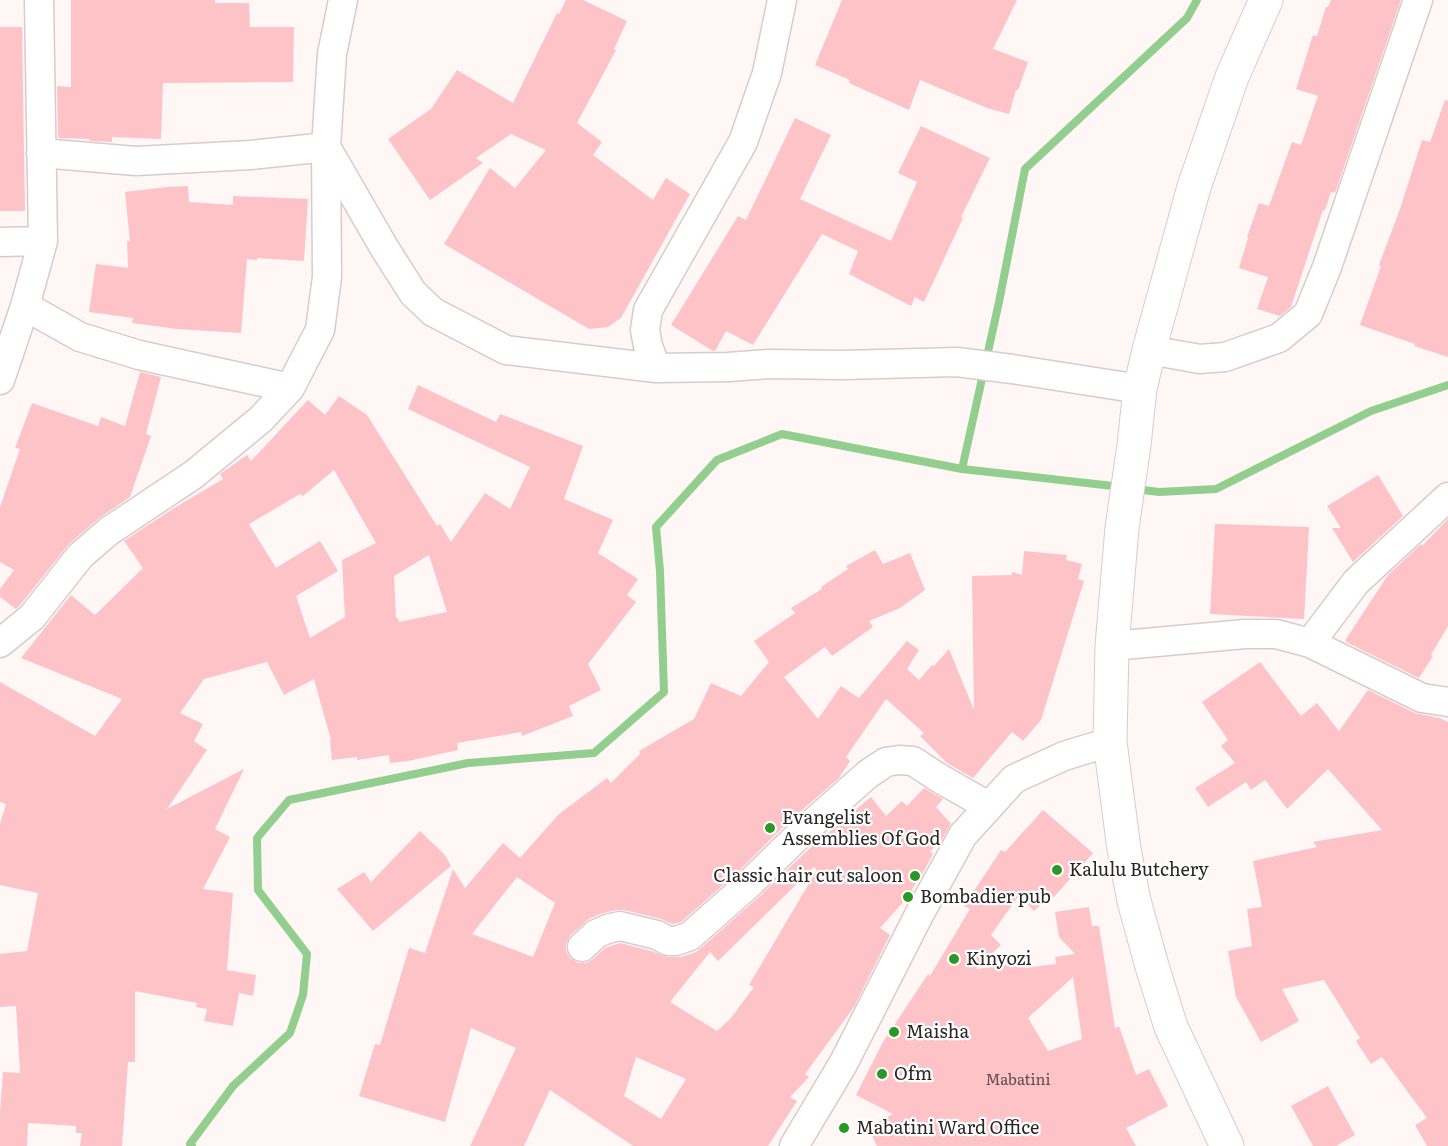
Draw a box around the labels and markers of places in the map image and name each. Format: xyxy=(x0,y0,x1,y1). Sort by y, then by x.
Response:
place label: Evangelist Assemblies Of God xyxy=(782,803,940,851)
marker: Evangelist Assemblies Of God xyxy=(763,821,777,835)
place label: Kalulu Butchery xyxy=(1069,855,1209,882)
place label: Classic hair cut saloon xyxy=(713,861,903,888)
marker: Kalulu Butchery xyxy=(1050,863,1064,877)
marker: Classic hair cut saloon xyxy=(908,869,922,883)
place label: Bombadier pub xyxy=(920,882,1051,909)
marker: Bombadier pub xyxy=(901,890,915,904)
place label: Kinyozi xyxy=(966,944,1032,971)
marker: Kinyozi xyxy=(947,952,961,966)
place label: Maisha xyxy=(906,1017,969,1044)
marker: Maisha xyxy=(887,1025,901,1039)
place label: Ofm xyxy=(894,1059,932,1086)
marker: Ofm xyxy=(875,1067,889,1081)
place label: Mabatini Ward Office xyxy=(856,1113,1039,1140)
marker: Mabatini Ward Office xyxy=(837,1121,851,1135)

